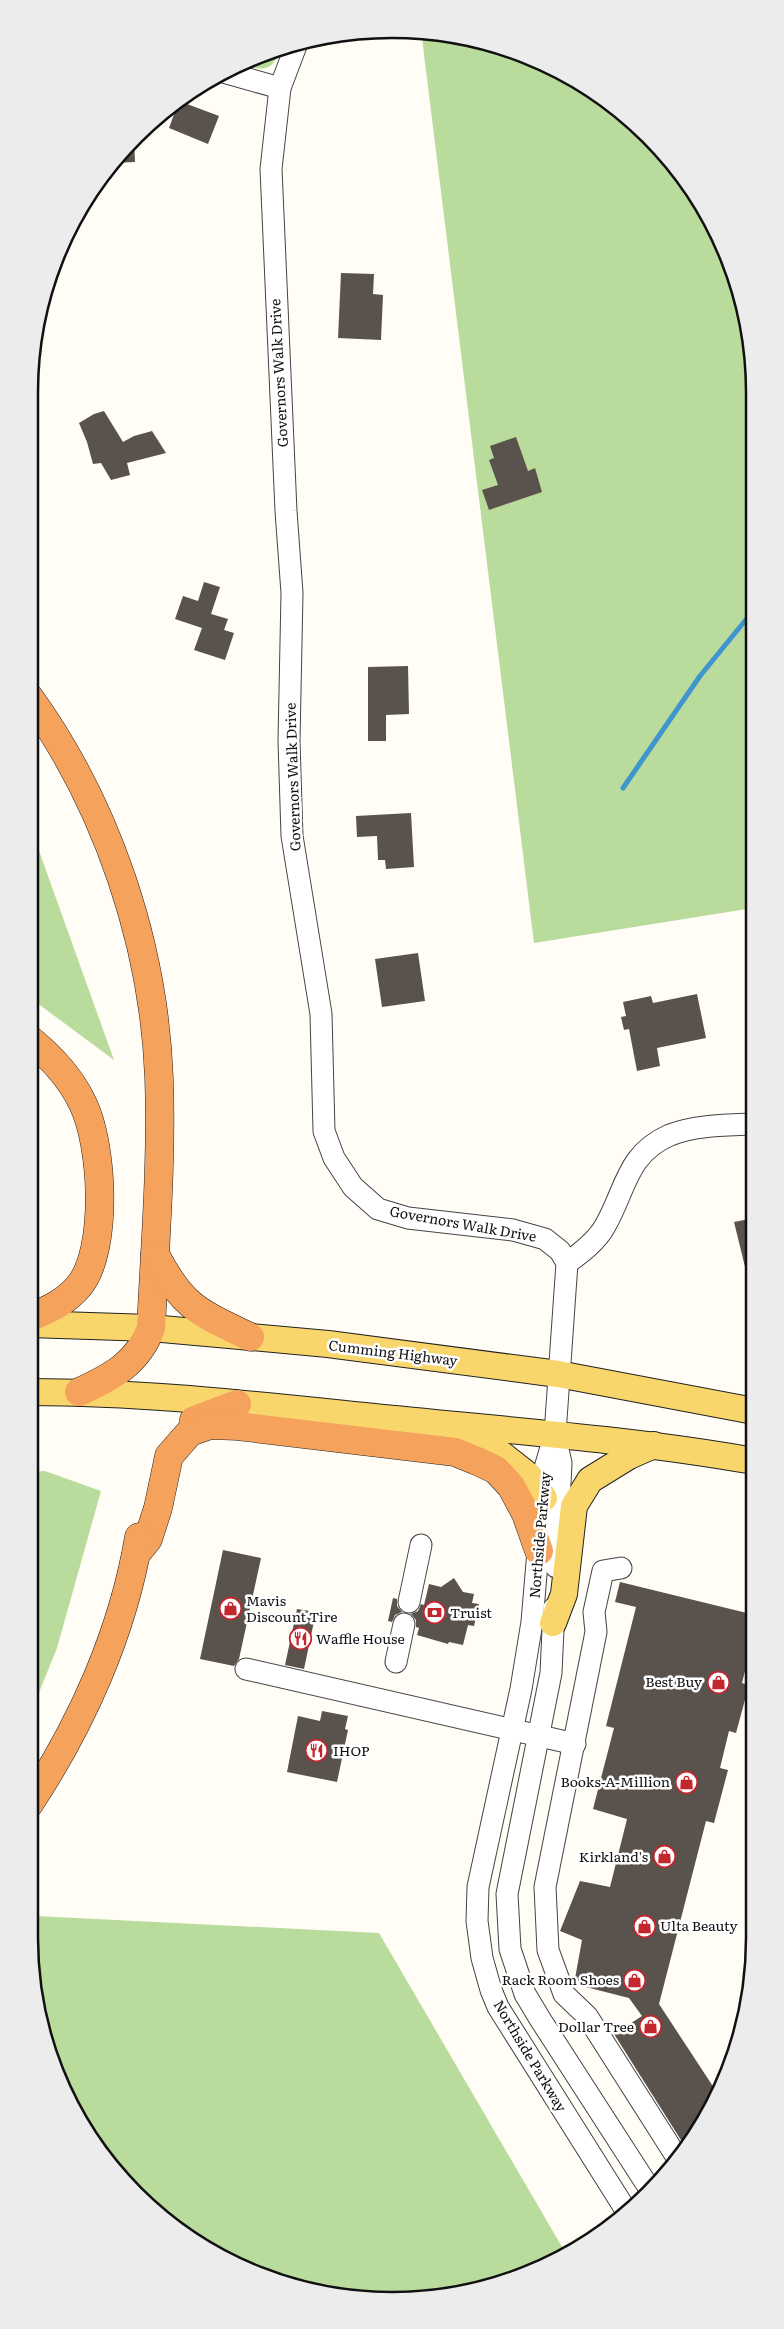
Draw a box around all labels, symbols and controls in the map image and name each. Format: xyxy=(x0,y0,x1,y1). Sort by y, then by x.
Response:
street label: Governors Walk Drive xyxy=(264,298,292,448)
street label: Governors Walk Drive xyxy=(279,702,305,852)
street label: Governors Walk Drive xyxy=(388,1200,538,1246)
street label: Cumming Highway xyxy=(328,1334,460,1370)
street label: Northside Parkway xyxy=(523,1470,555,1599)
place label: Mavis Discount Tire xyxy=(246,1590,338,1626)
shop icon: Mavis Discount Tire xyxy=(218,1597,242,1621)
bank icon: Truist xyxy=(422,1601,446,1625)
place label: Truist xyxy=(450,1602,492,1622)
restaurant icon: Waffle House xyxy=(288,1627,312,1651)
place label: Waffle House xyxy=(316,1628,405,1648)
shop icon: Best Buy xyxy=(706,1670,730,1694)
place label: Best Buy xyxy=(645,1671,703,1691)
restaurant icon: IHOP xyxy=(305,1739,329,1763)
place label: IHOP xyxy=(333,1740,370,1760)
shop icon: Books-A-Million xyxy=(674,1770,698,1794)
place label: Books-A-Million xyxy=(560,1771,670,1791)
shop icon: Kirkland's xyxy=(652,1845,676,1869)
place label: Kirkland's xyxy=(579,1846,648,1866)
shop icon: Ulta Beauty xyxy=(632,1914,656,1938)
place label: Ulta Beauty xyxy=(660,1915,739,1935)
shop icon: Rack Room Shoes xyxy=(623,1968,647,1992)
place label: Rack Room Shoes xyxy=(502,1969,619,1989)
street label: Northside Parkway xyxy=(490,1996,573,2116)
shop icon: Dollar Tree xyxy=(638,2015,662,2039)
place label: Dollar Tree xyxy=(558,2016,634,2036)

